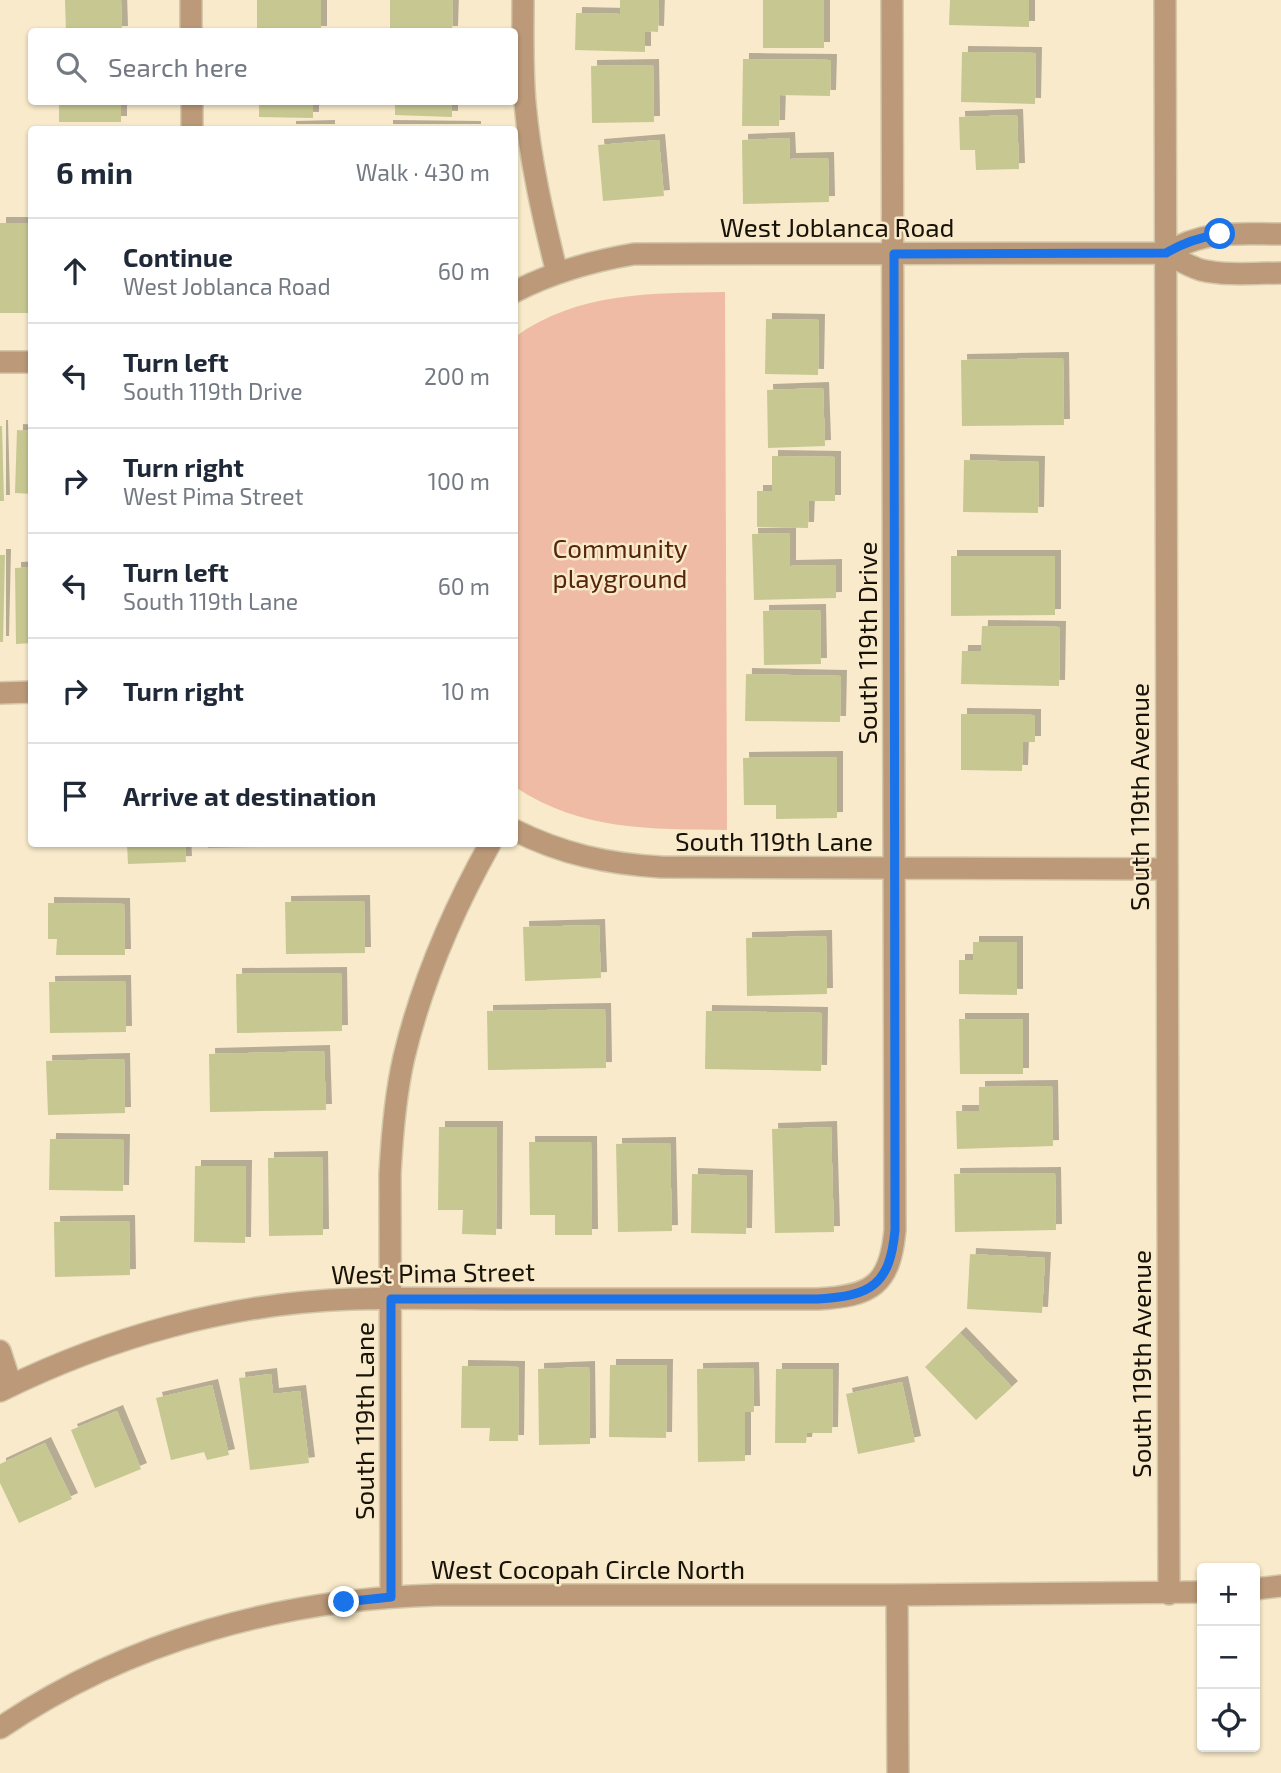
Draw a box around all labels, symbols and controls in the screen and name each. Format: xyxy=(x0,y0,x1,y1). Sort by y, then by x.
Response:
search box xyxy=(28,28,518,105)
icon: search xyxy=(52,48,90,86)
text: Search here xyxy=(108,51,248,82)
text: 6 min xyxy=(56,154,133,190)
text: Walk · 430 m xyxy=(356,158,490,186)
street label: West Joblanca Road xyxy=(720,211,954,242)
route start xyxy=(1204,218,1235,249)
text: Continue xyxy=(123,241,233,272)
icon: ahead xyxy=(56,252,94,290)
text: 60 m xyxy=(438,257,490,285)
text: West Joblanca Road xyxy=(123,272,331,300)
text: Turn left xyxy=(123,346,229,377)
icon: left xyxy=(56,357,94,395)
text: 200 m xyxy=(424,362,490,390)
text: South 119th Drive xyxy=(123,377,303,405)
text: Turn right xyxy=(123,451,244,482)
icon: right xyxy=(56,462,94,500)
text: 100 m xyxy=(428,467,490,495)
text: West Pima Street xyxy=(123,482,303,510)
park label: Community playground xyxy=(552,532,688,593)
street label: South 119th Drive xyxy=(851,541,882,745)
text: Turn left xyxy=(123,556,229,587)
icon: left xyxy=(56,567,94,605)
text: 60 m xyxy=(438,572,490,600)
text: South 119th Lane xyxy=(123,587,298,615)
icon: right xyxy=(56,672,94,710)
text: Turn right xyxy=(123,675,244,706)
text: 10 m xyxy=(442,677,490,705)
street label: South 119th Avenue xyxy=(1123,683,1154,911)
icon: arrive xyxy=(56,777,94,815)
text: Arrive at destination xyxy=(123,780,376,811)
street label: South 119th Lane xyxy=(675,825,873,856)
street label: South 119th Avenue xyxy=(1125,1250,1156,1478)
street label: West Pima Street xyxy=(331,1255,535,1289)
street label: South 119th Lane xyxy=(348,1322,379,1520)
street label: West Cocopah Circle North xyxy=(431,1553,745,1584)
map controls xyxy=(1197,1563,1260,1752)
button: + xyxy=(1197,1563,1260,1626)
route end xyxy=(328,1586,359,1617)
button: − xyxy=(1197,1626,1260,1689)
button: locate xyxy=(1197,1689,1260,1752)

